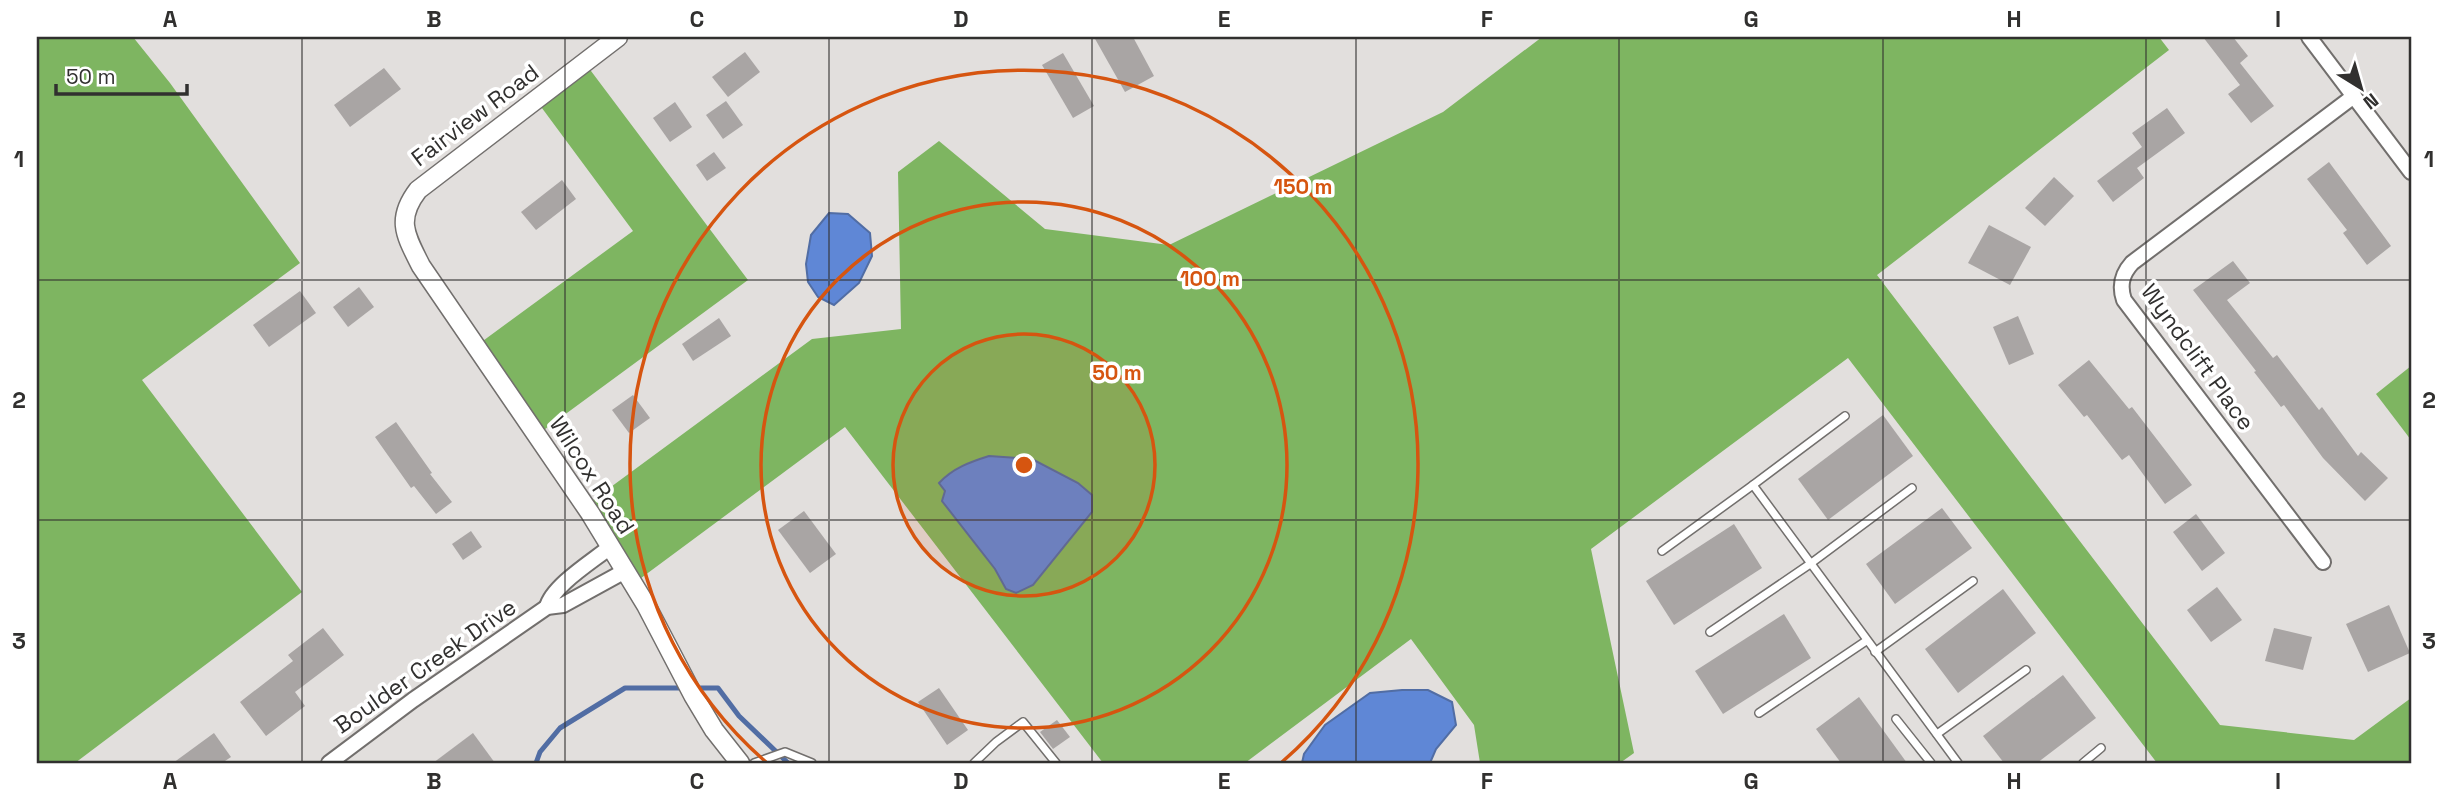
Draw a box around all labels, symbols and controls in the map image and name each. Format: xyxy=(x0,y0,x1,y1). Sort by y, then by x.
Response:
text: A xyxy=(163,4,178,34)
text: B xyxy=(426,4,442,34)
text: C xyxy=(690,4,704,34)
text: D xyxy=(953,4,969,34)
text: E xyxy=(1218,4,1230,34)
text: F xyxy=(1481,4,1493,34)
text: G xyxy=(1743,4,1759,34)
text: H xyxy=(2006,4,2022,34)
text: I xyxy=(2275,4,2281,34)
scale bar xyxy=(56,52,187,96)
north arrow xyxy=(2326,52,2396,122)
street label: Fairview Road xyxy=(405,57,545,173)
text: 50 m xyxy=(66,63,116,90)
text: N xyxy=(2358,87,2384,115)
text: 1 xyxy=(14,144,24,174)
text: 1 xyxy=(2424,144,2434,174)
text: 150 m xyxy=(1274,173,1332,200)
text: 100 m xyxy=(1180,265,1240,292)
street label: Wyndclift Place xyxy=(2135,278,2261,436)
text: 50 m xyxy=(1092,359,1142,386)
text: 2 xyxy=(12,385,26,415)
text: 2 xyxy=(2422,385,2436,415)
street label: Wilcox Road xyxy=(543,410,641,540)
centre of rings xyxy=(1012,453,1036,477)
street label: Boulder Creek Drive xyxy=(328,592,522,740)
text: 3 xyxy=(12,626,26,656)
text: 3 xyxy=(2422,626,2436,656)
text: A xyxy=(163,766,178,796)
text: B xyxy=(426,766,442,796)
text: C xyxy=(690,766,704,796)
text: D xyxy=(953,766,969,796)
text: E xyxy=(1218,766,1230,796)
text: F xyxy=(1481,766,1493,796)
text: G xyxy=(1743,766,1759,796)
text: H xyxy=(2006,766,2022,796)
text: I xyxy=(2275,766,2281,796)

